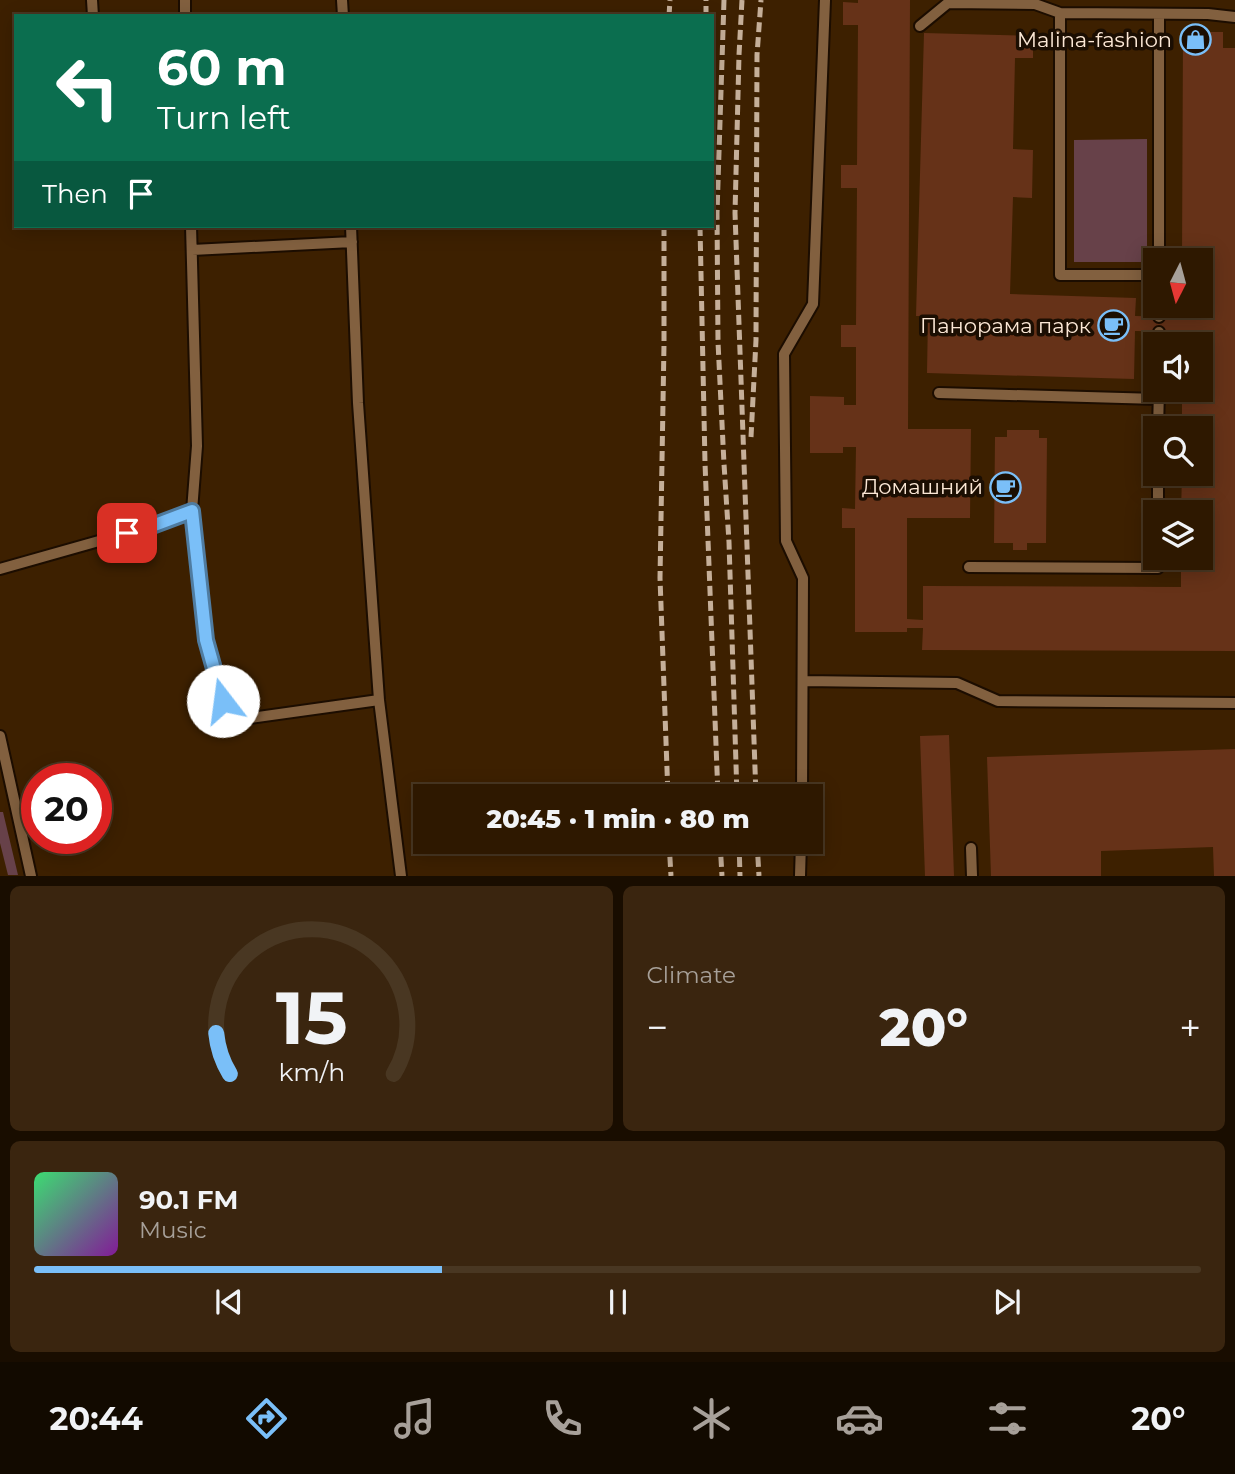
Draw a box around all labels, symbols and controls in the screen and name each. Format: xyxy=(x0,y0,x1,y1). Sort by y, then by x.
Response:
shop icon: Malina-fashion xyxy=(1178,23,1212,57)
place label: Malina-fashion xyxy=(1017,27,1172,52)
text: 60 m xyxy=(157,38,287,97)
icon: left xyxy=(42,42,133,133)
text: Turn left xyxy=(157,98,291,137)
icon: arrive xyxy=(122,175,160,213)
text: Then xyxy=(42,178,108,210)
north arrow xyxy=(1143,248,1213,318)
map controls xyxy=(1143,248,1213,570)
cafe icon: Панорама парк xyxy=(1097,309,1131,343)
place label: Панорама парк xyxy=(920,313,1091,338)
button: sound xyxy=(1143,332,1213,402)
button: search xyxy=(1143,416,1213,486)
cafe icon: Домашний xyxy=(989,470,1023,504)
place label: Домашний xyxy=(862,474,983,499)
button: layers xyxy=(1143,500,1213,570)
pin xyxy=(97,503,157,563)
icon: arrive xyxy=(108,514,146,552)
position arrow xyxy=(186,664,260,738)
speed limit sign: 20 xyxy=(21,763,112,854)
text: 20:45 · 1 min · 80 m xyxy=(486,803,750,835)
text: Climate xyxy=(647,961,736,989)
text: 15 xyxy=(275,975,347,1063)
text: 20° xyxy=(880,996,968,1059)
text: − xyxy=(647,1004,668,1051)
text: + xyxy=(1179,1004,1201,1051)
text: km/h xyxy=(278,1057,345,1087)
text: 90.1 FM xyxy=(139,1184,238,1216)
text: Music xyxy=(139,1216,207,1244)
icon: previous xyxy=(210,1283,248,1321)
icon: pause xyxy=(599,1283,637,1321)
icon: next xyxy=(988,1283,1026,1321)
icon: directions xyxy=(242,1394,291,1443)
icon: music xyxy=(390,1394,439,1443)
icon: phone xyxy=(538,1394,587,1443)
icon: climate xyxy=(687,1394,736,1443)
icon: car xyxy=(835,1394,884,1443)
icon: filters xyxy=(983,1394,1032,1443)
text: 20:44 xyxy=(50,1399,143,1438)
text: 20° xyxy=(1131,1399,1185,1438)

